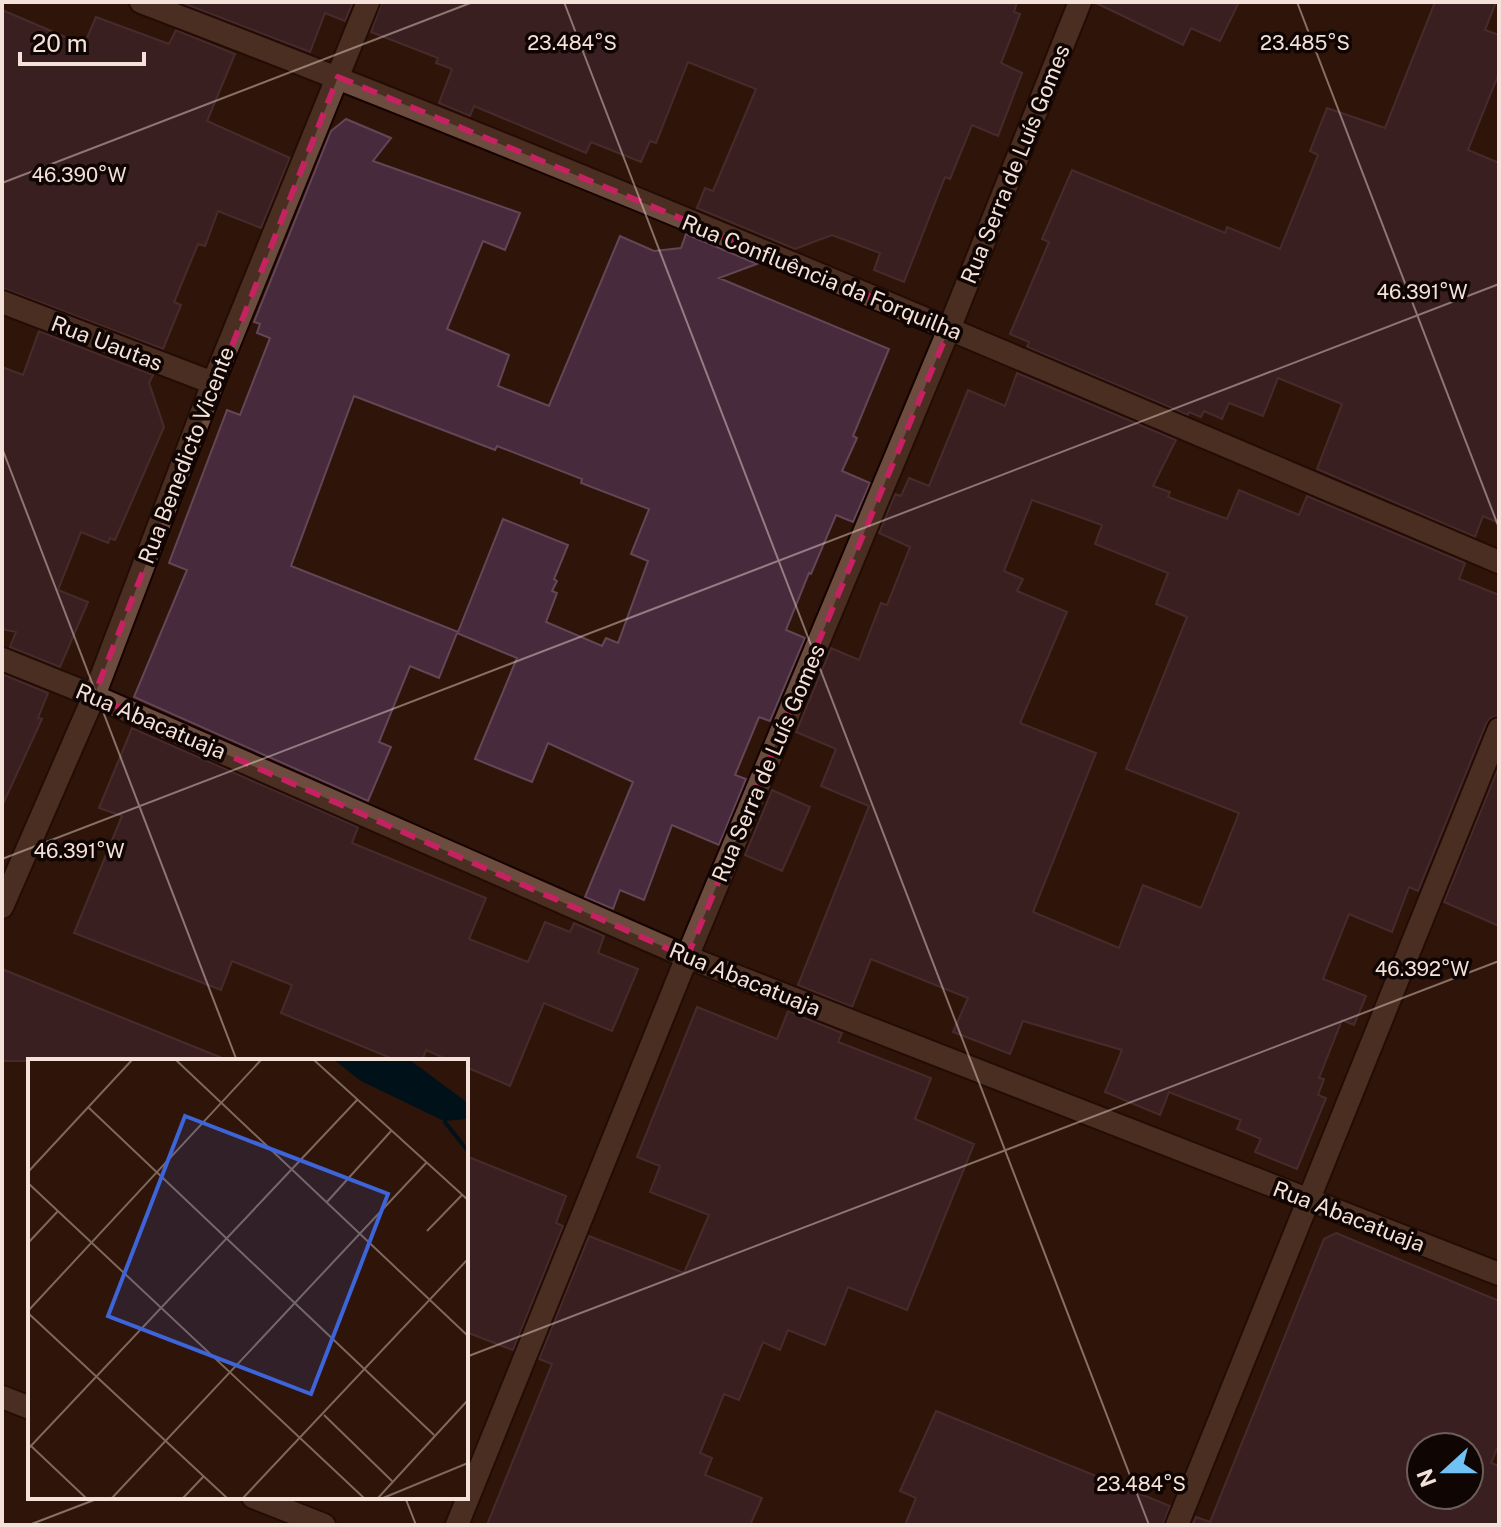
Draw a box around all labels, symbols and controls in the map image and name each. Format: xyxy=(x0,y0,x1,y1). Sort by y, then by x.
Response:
scale bar xyxy=(20,16,144,66)
text: 20 m xyxy=(32,29,88,57)
text: 23.484°S xyxy=(527,31,617,55)
text: 23.485°S xyxy=(1260,31,1350,55)
street label: Rua Serra de Luís Gomes xyxy=(955,41,1075,287)
text: 46.390°W xyxy=(32,163,126,187)
street label: Rua Confluência da Forquilha xyxy=(678,209,966,345)
text: 46.391°W xyxy=(1377,280,1467,304)
street label: Rua Uautas xyxy=(48,310,166,376)
street label: Rua Benedicto Vicente xyxy=(133,343,239,567)
street label: Rua Serra de Luís Gomes xyxy=(706,640,830,886)
street label: Rua Abacatuaja xyxy=(72,678,230,764)
text: 46.391°W xyxy=(34,839,124,863)
street label: Rua Abacatuaja xyxy=(666,937,824,1021)
text: 46.392°W xyxy=(1375,957,1469,981)
inset map xyxy=(28,1059,468,1499)
street label: Rua Abacatuaja xyxy=(1269,1175,1429,1257)
north arrow xyxy=(1405,1431,1485,1511)
text: N xyxy=(1411,1465,1442,1491)
text: 23.484°S xyxy=(1096,1472,1186,1496)

